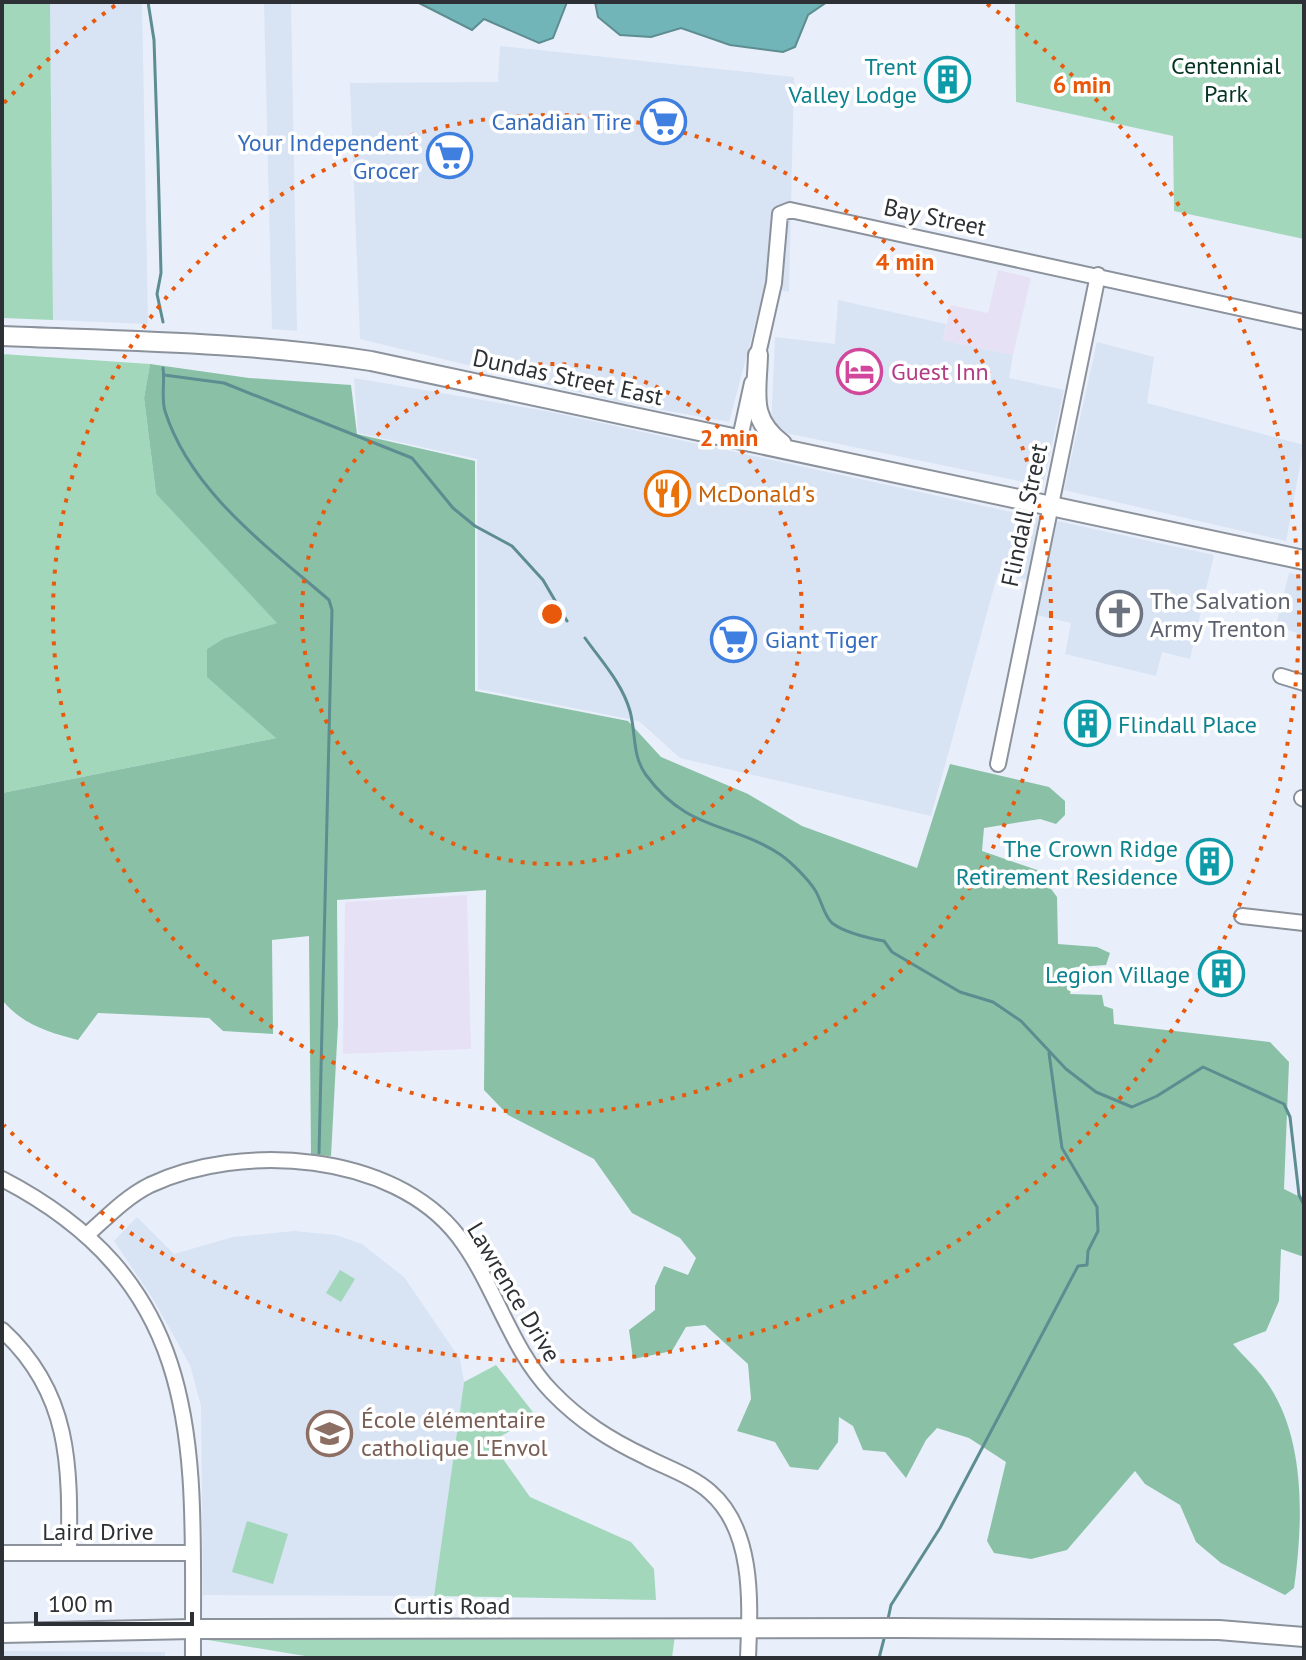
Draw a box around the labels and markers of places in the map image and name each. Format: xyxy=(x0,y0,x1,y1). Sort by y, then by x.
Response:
place label: Trent Valley Lodge xyxy=(787,51,917,110)
building icon: Trent Valley Lodge xyxy=(924,56,972,104)
supermarket icon: Canadian Tire xyxy=(639,97,687,145)
place label: Canadian Tire xyxy=(492,106,632,137)
place label: Your Independent Grocer xyxy=(237,127,419,186)
supermarket icon: Your Independent Grocer xyxy=(426,132,474,180)
hotel icon: Guest Inn xyxy=(836,347,884,395)
place label: Guest Inn xyxy=(891,356,989,387)
restaurant icon: McDonald's xyxy=(643,469,691,517)
place label: McDonald's xyxy=(698,478,815,509)
place label: The Salvation Army Trenton xyxy=(1150,585,1291,644)
church icon: The Salvation Army Trenton xyxy=(1095,590,1143,638)
centre of rings xyxy=(538,600,566,628)
supermarket icon: Giant Tiger xyxy=(710,615,758,663)
place label: Giant Tiger xyxy=(765,624,878,655)
building icon: Flindall Place xyxy=(1063,700,1111,748)
place label: Flindall Place xyxy=(1118,709,1257,740)
place label: The Crown Ridge Retirement Residence xyxy=(956,833,1178,892)
building icon: The Crown Ridge Retirement Residence xyxy=(1185,838,1233,886)
building icon: Legion Village xyxy=(1197,950,1245,998)
place label: Legion Village xyxy=(1045,959,1190,990)
place label: École élémentaire catholique L'Envol xyxy=(361,1404,548,1463)
school or university icon: École élémentaire catholique L'Envol xyxy=(306,1409,354,1457)

